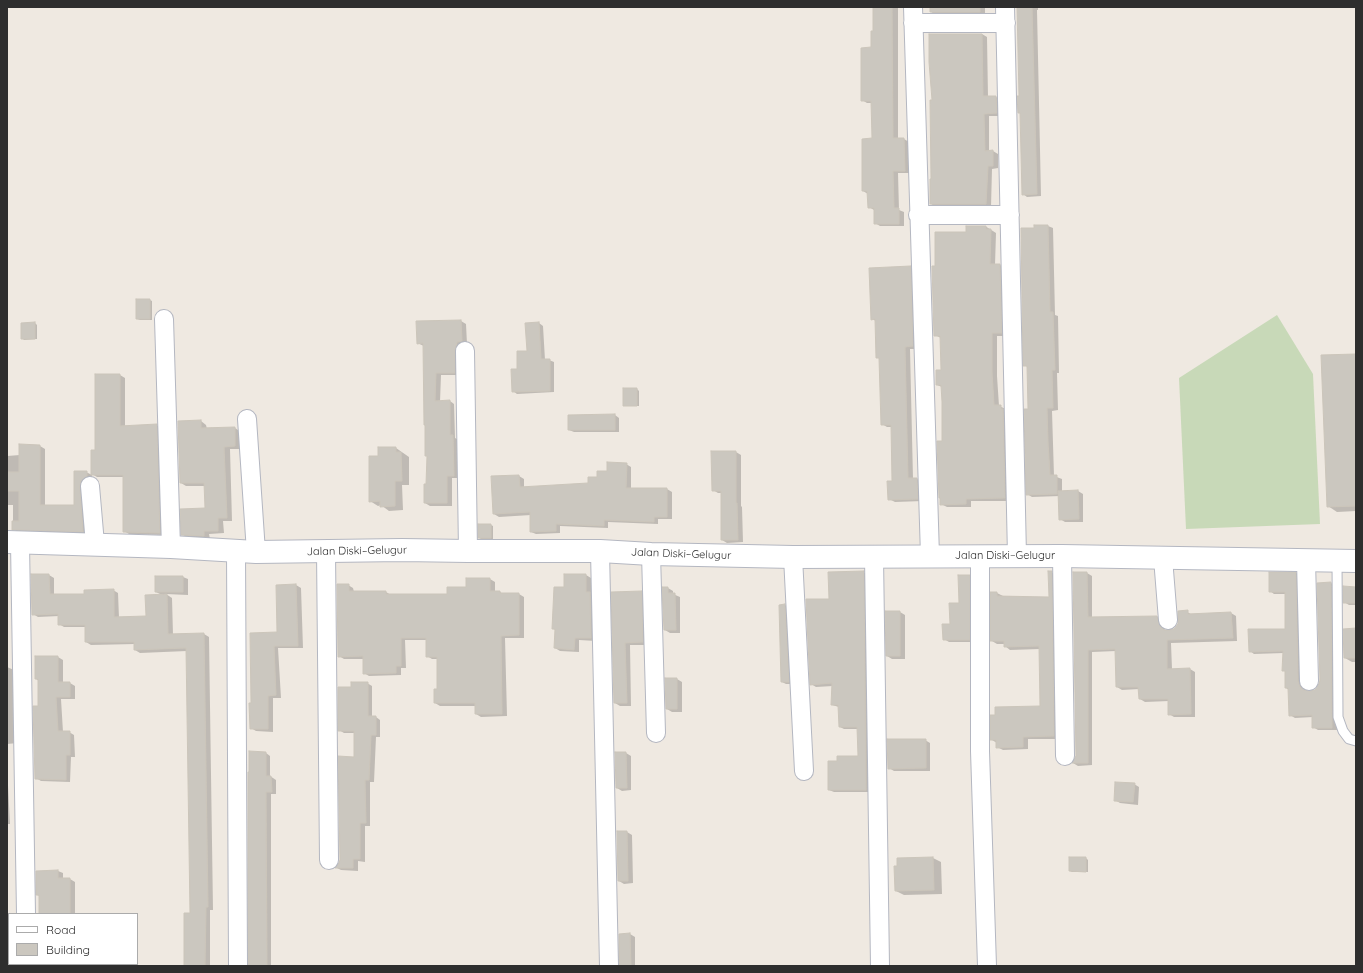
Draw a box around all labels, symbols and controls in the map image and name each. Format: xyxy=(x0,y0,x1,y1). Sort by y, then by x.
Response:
street label: Jalan Diski–Gelugur xyxy=(307,544,407,558)
street label: Jalan Diski–Gelugur xyxy=(631,546,731,562)
street label: Jalan Diski–Gelugur xyxy=(955,549,1055,563)
legend xyxy=(8,913,138,965)
text: Road xyxy=(46,922,76,937)
text: Building xyxy=(46,942,90,957)

